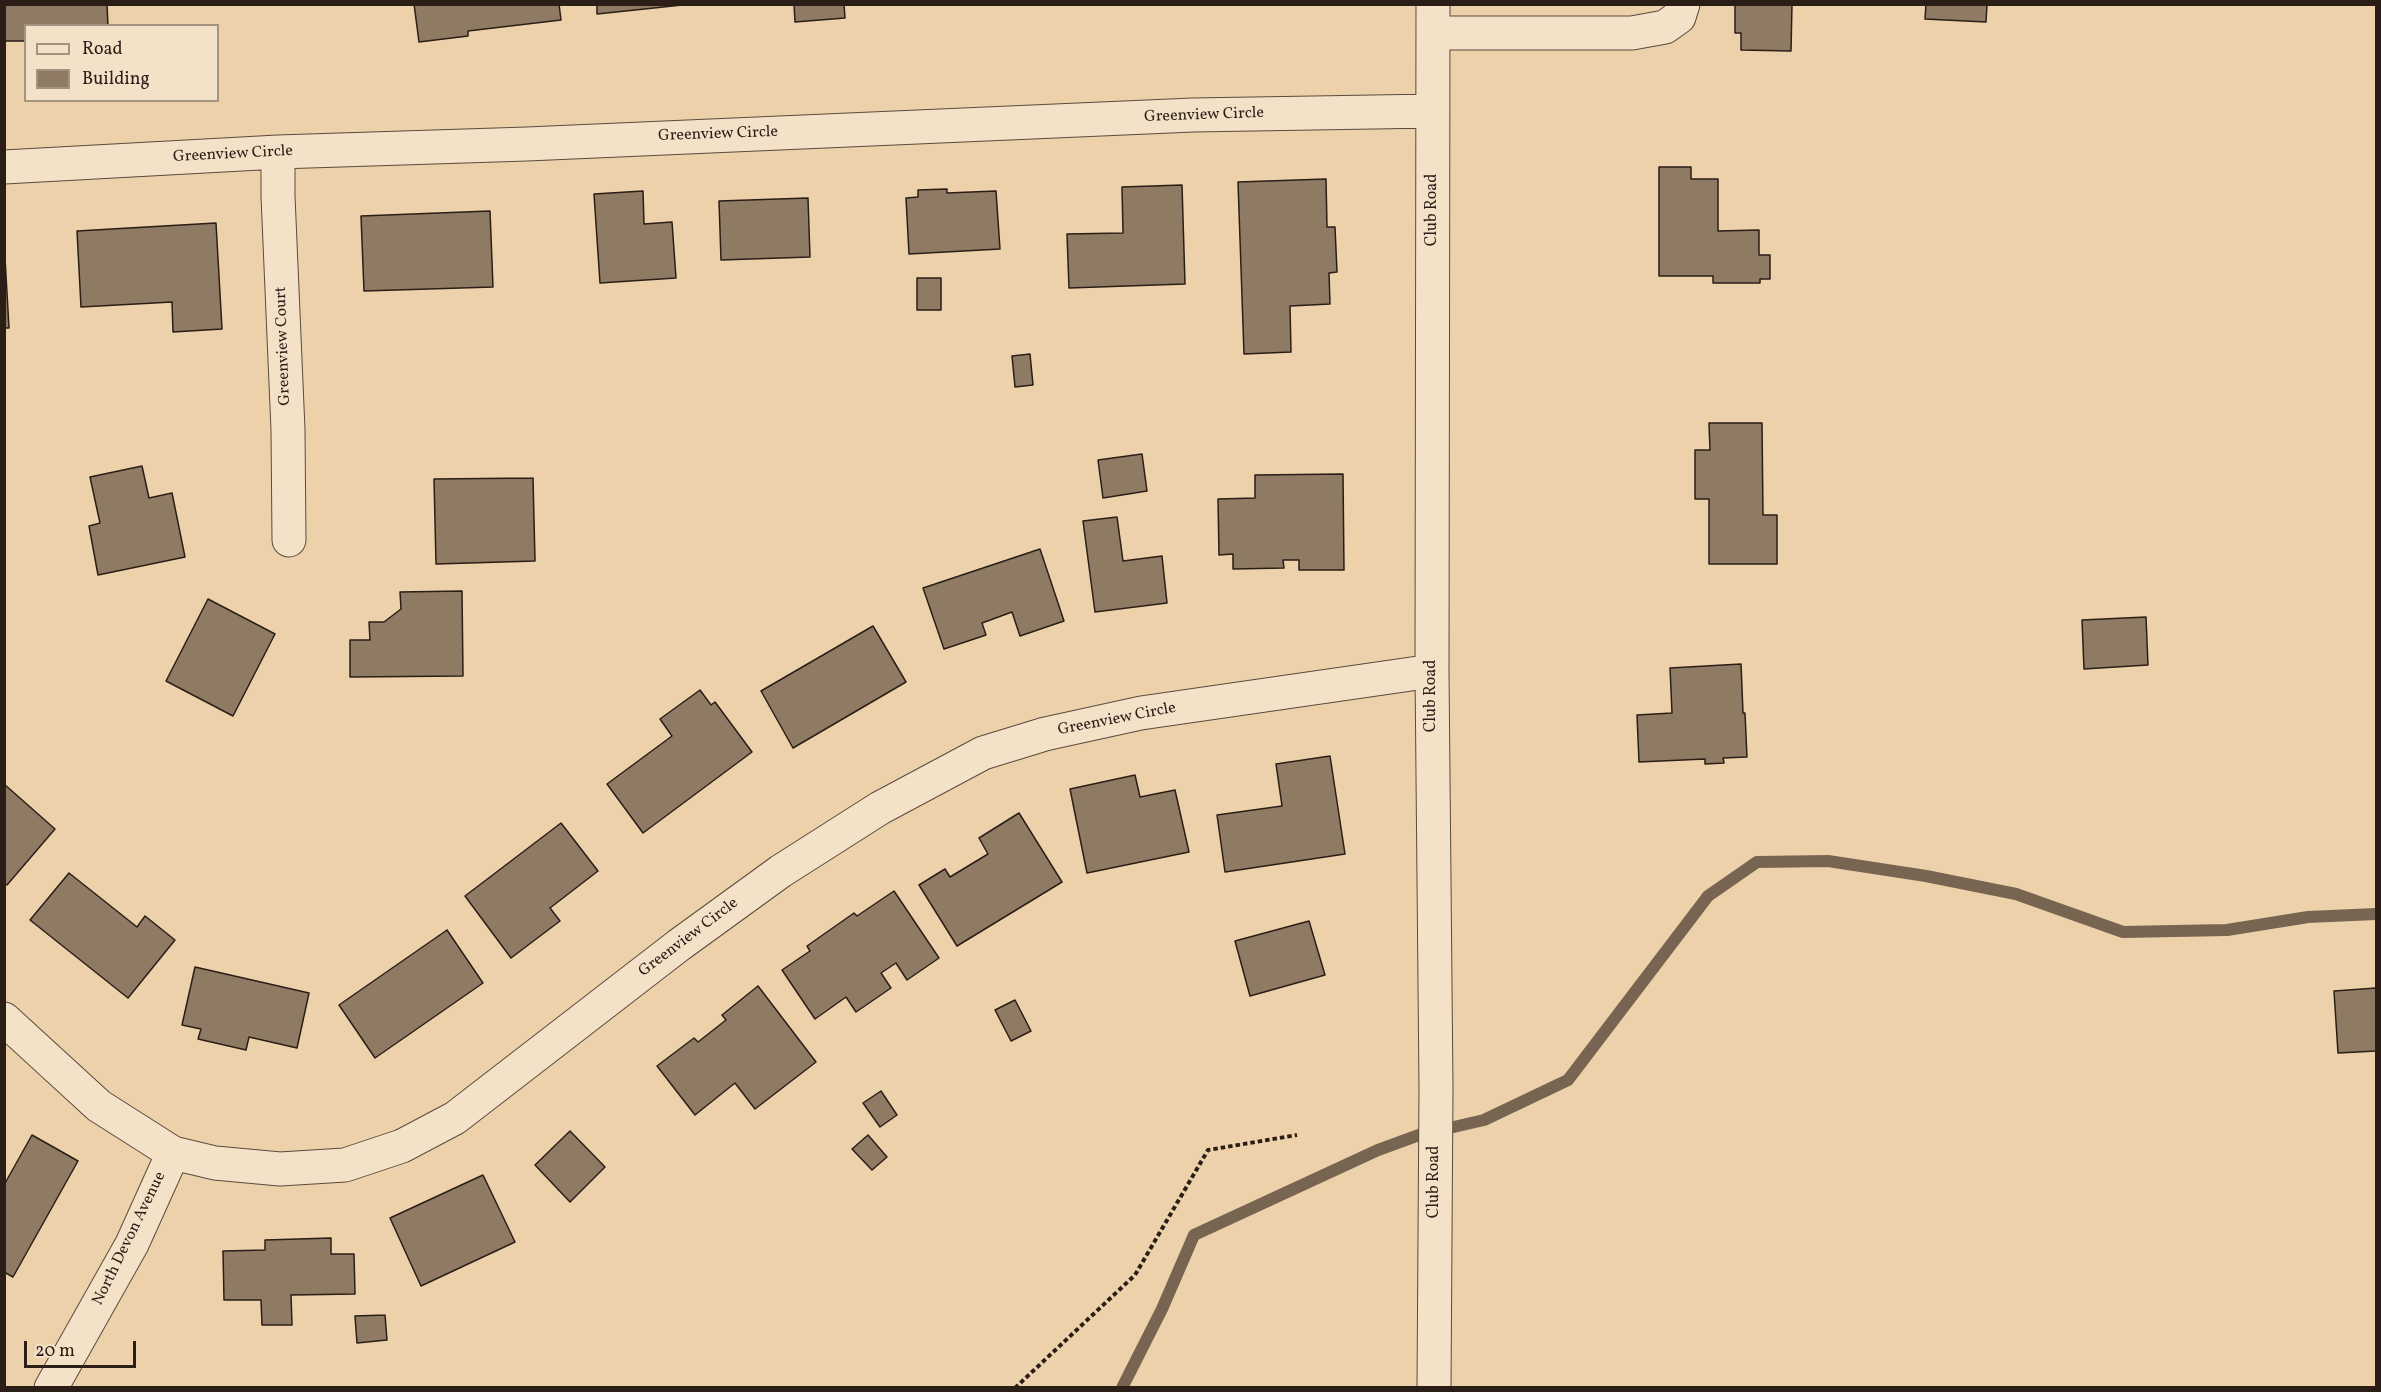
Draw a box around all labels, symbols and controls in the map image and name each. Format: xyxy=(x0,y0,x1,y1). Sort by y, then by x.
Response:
legend xyxy=(24,24,219,102)
text: Road xyxy=(82,37,123,62)
text: Building xyxy=(82,67,150,92)
street label: Greenview Circle xyxy=(1144,104,1264,128)
street label: Greenview Circle xyxy=(658,123,778,147)
street label: Greenview Circle xyxy=(173,142,293,168)
street label: Club Road xyxy=(1423,174,1443,246)
street label: Greenview Court xyxy=(272,286,296,406)
street label: Club Road xyxy=(1422,660,1442,732)
street label: Greenview Circle xyxy=(1056,699,1178,741)
street label: Greenview Circle xyxy=(635,894,743,982)
street label: Club Road xyxy=(1425,1146,1445,1218)
street label: North Devon Avenue xyxy=(89,1169,171,1309)
scale bar xyxy=(27,1329,140,1367)
text: 20 m xyxy=(35,1339,75,1364)

